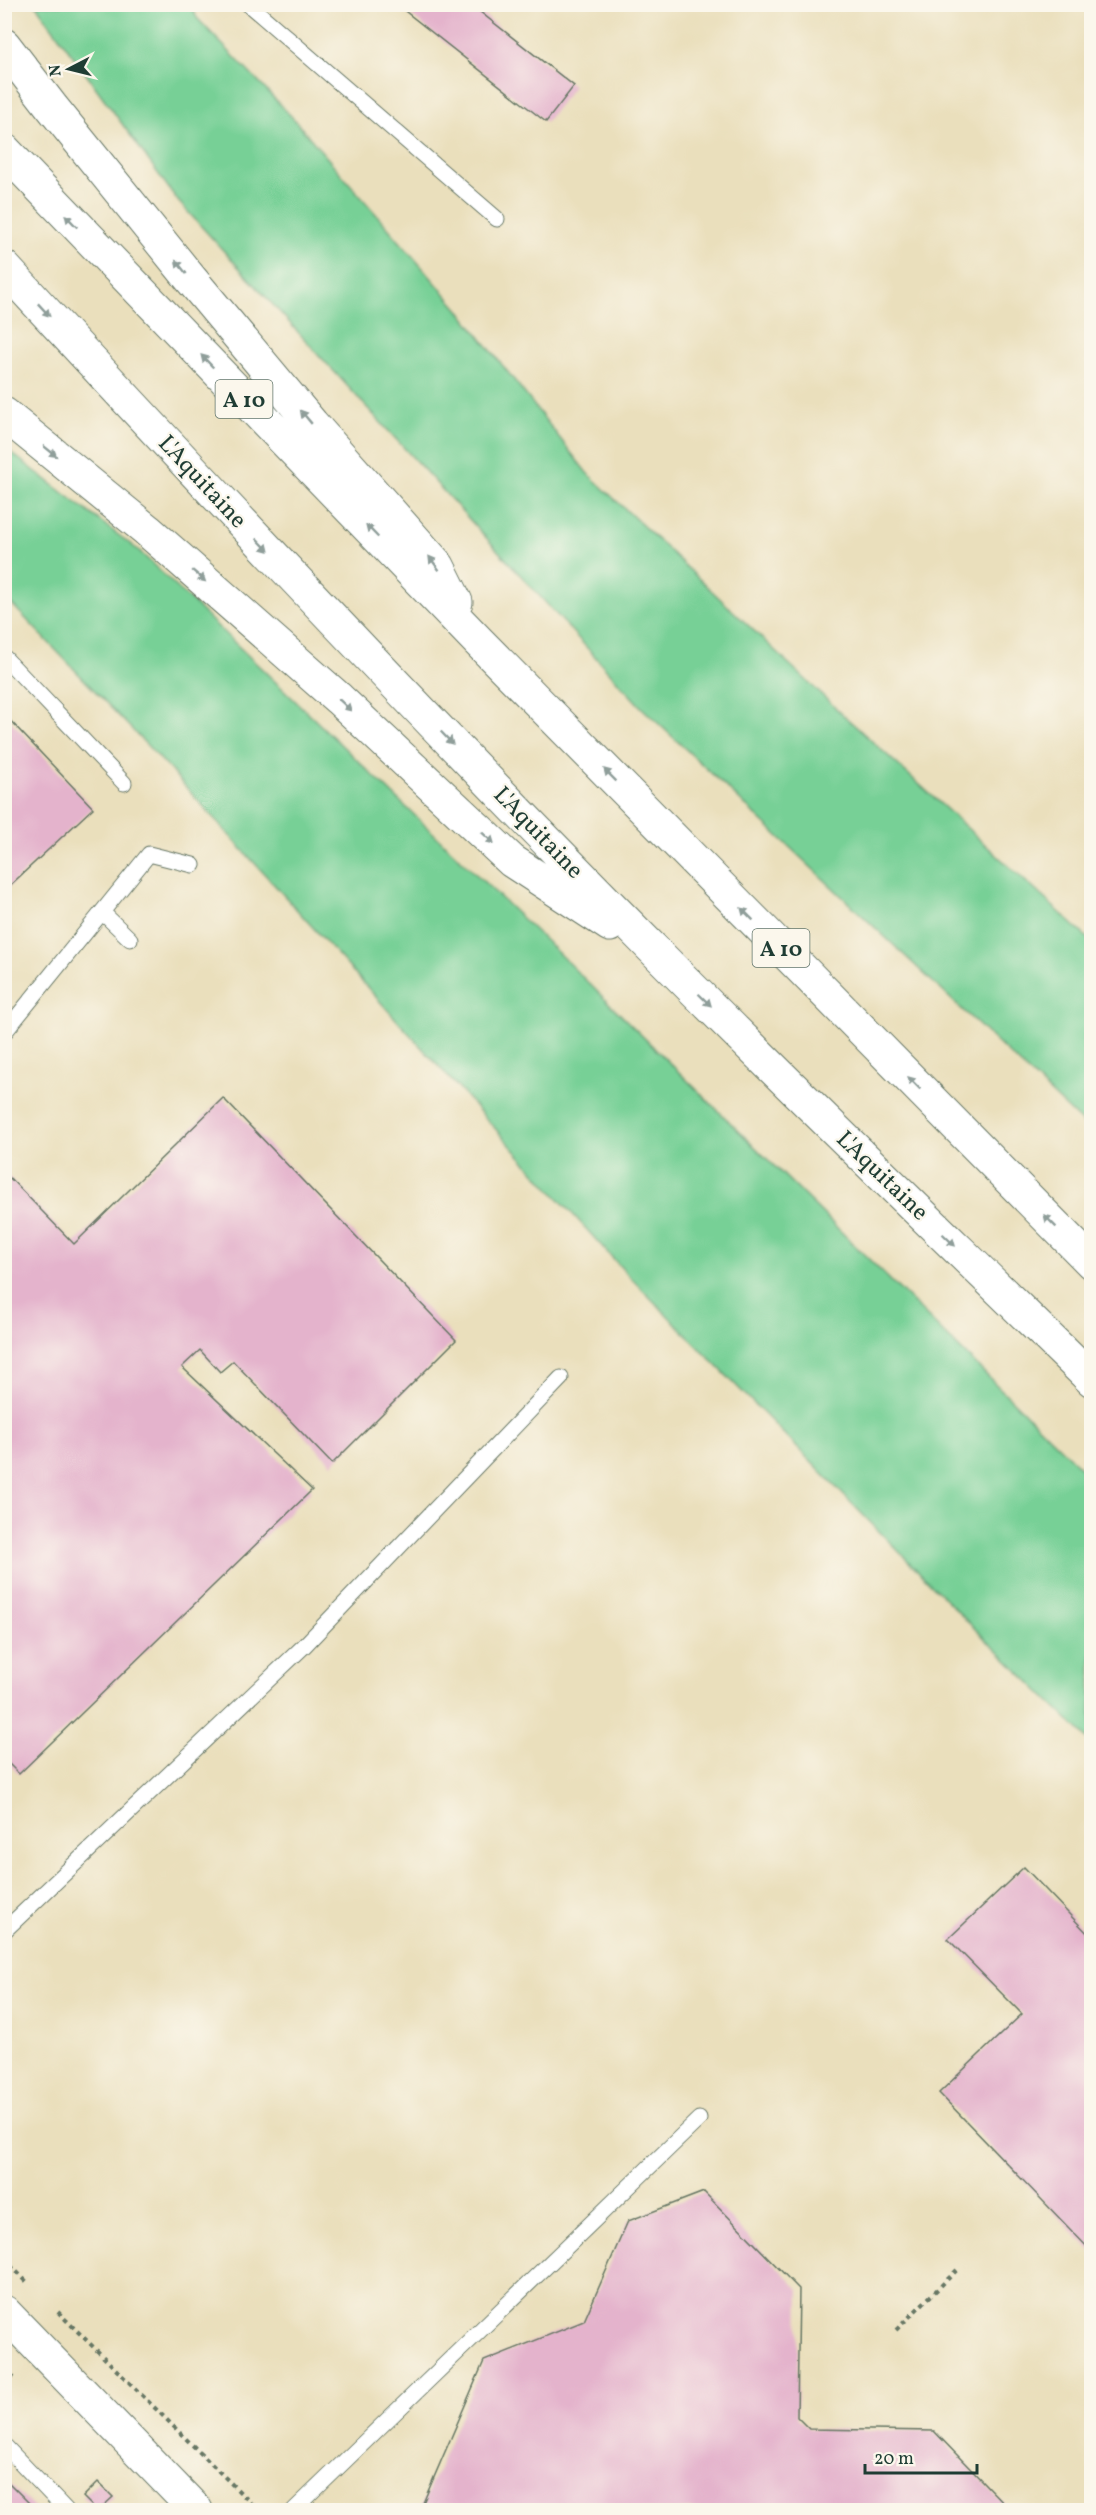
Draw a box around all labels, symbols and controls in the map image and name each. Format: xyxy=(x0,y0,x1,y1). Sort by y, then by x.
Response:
north arrow xyxy=(39,39,99,99)
text: N xyxy=(44,63,68,78)
one-way arrow xyxy=(65,214,79,228)
one-way arrow xyxy=(175,260,188,275)
one-way arrow xyxy=(37,302,51,317)
one-way arrow xyxy=(200,353,214,368)
road number: A 10 xyxy=(216,380,272,418)
one-way arrow xyxy=(300,409,313,424)
street label: L'Aquitaine xyxy=(149,428,254,537)
one-way arrow xyxy=(42,444,57,457)
one-way arrow xyxy=(366,524,379,539)
one-way arrow xyxy=(255,537,269,551)
one-way arrow xyxy=(428,556,440,572)
one-way arrow xyxy=(192,569,207,583)
one-way arrow xyxy=(338,698,352,712)
one-way arrow xyxy=(439,730,453,744)
one-way arrow xyxy=(604,768,618,782)
street label: L'Aquitaine xyxy=(485,780,590,887)
one-way arrow xyxy=(481,831,496,845)
one-way arrow xyxy=(741,907,755,921)
road number: A 10 xyxy=(752,929,810,967)
one-way arrow xyxy=(697,993,712,1007)
one-way arrow xyxy=(907,1076,921,1090)
street label: L'Aquitaine xyxy=(828,1124,935,1229)
one-way arrow xyxy=(1044,1215,1058,1229)
one-way arrow xyxy=(941,1232,955,1246)
scale bar xyxy=(865,2437,978,2475)
text: 20 m xyxy=(874,2447,914,2472)

